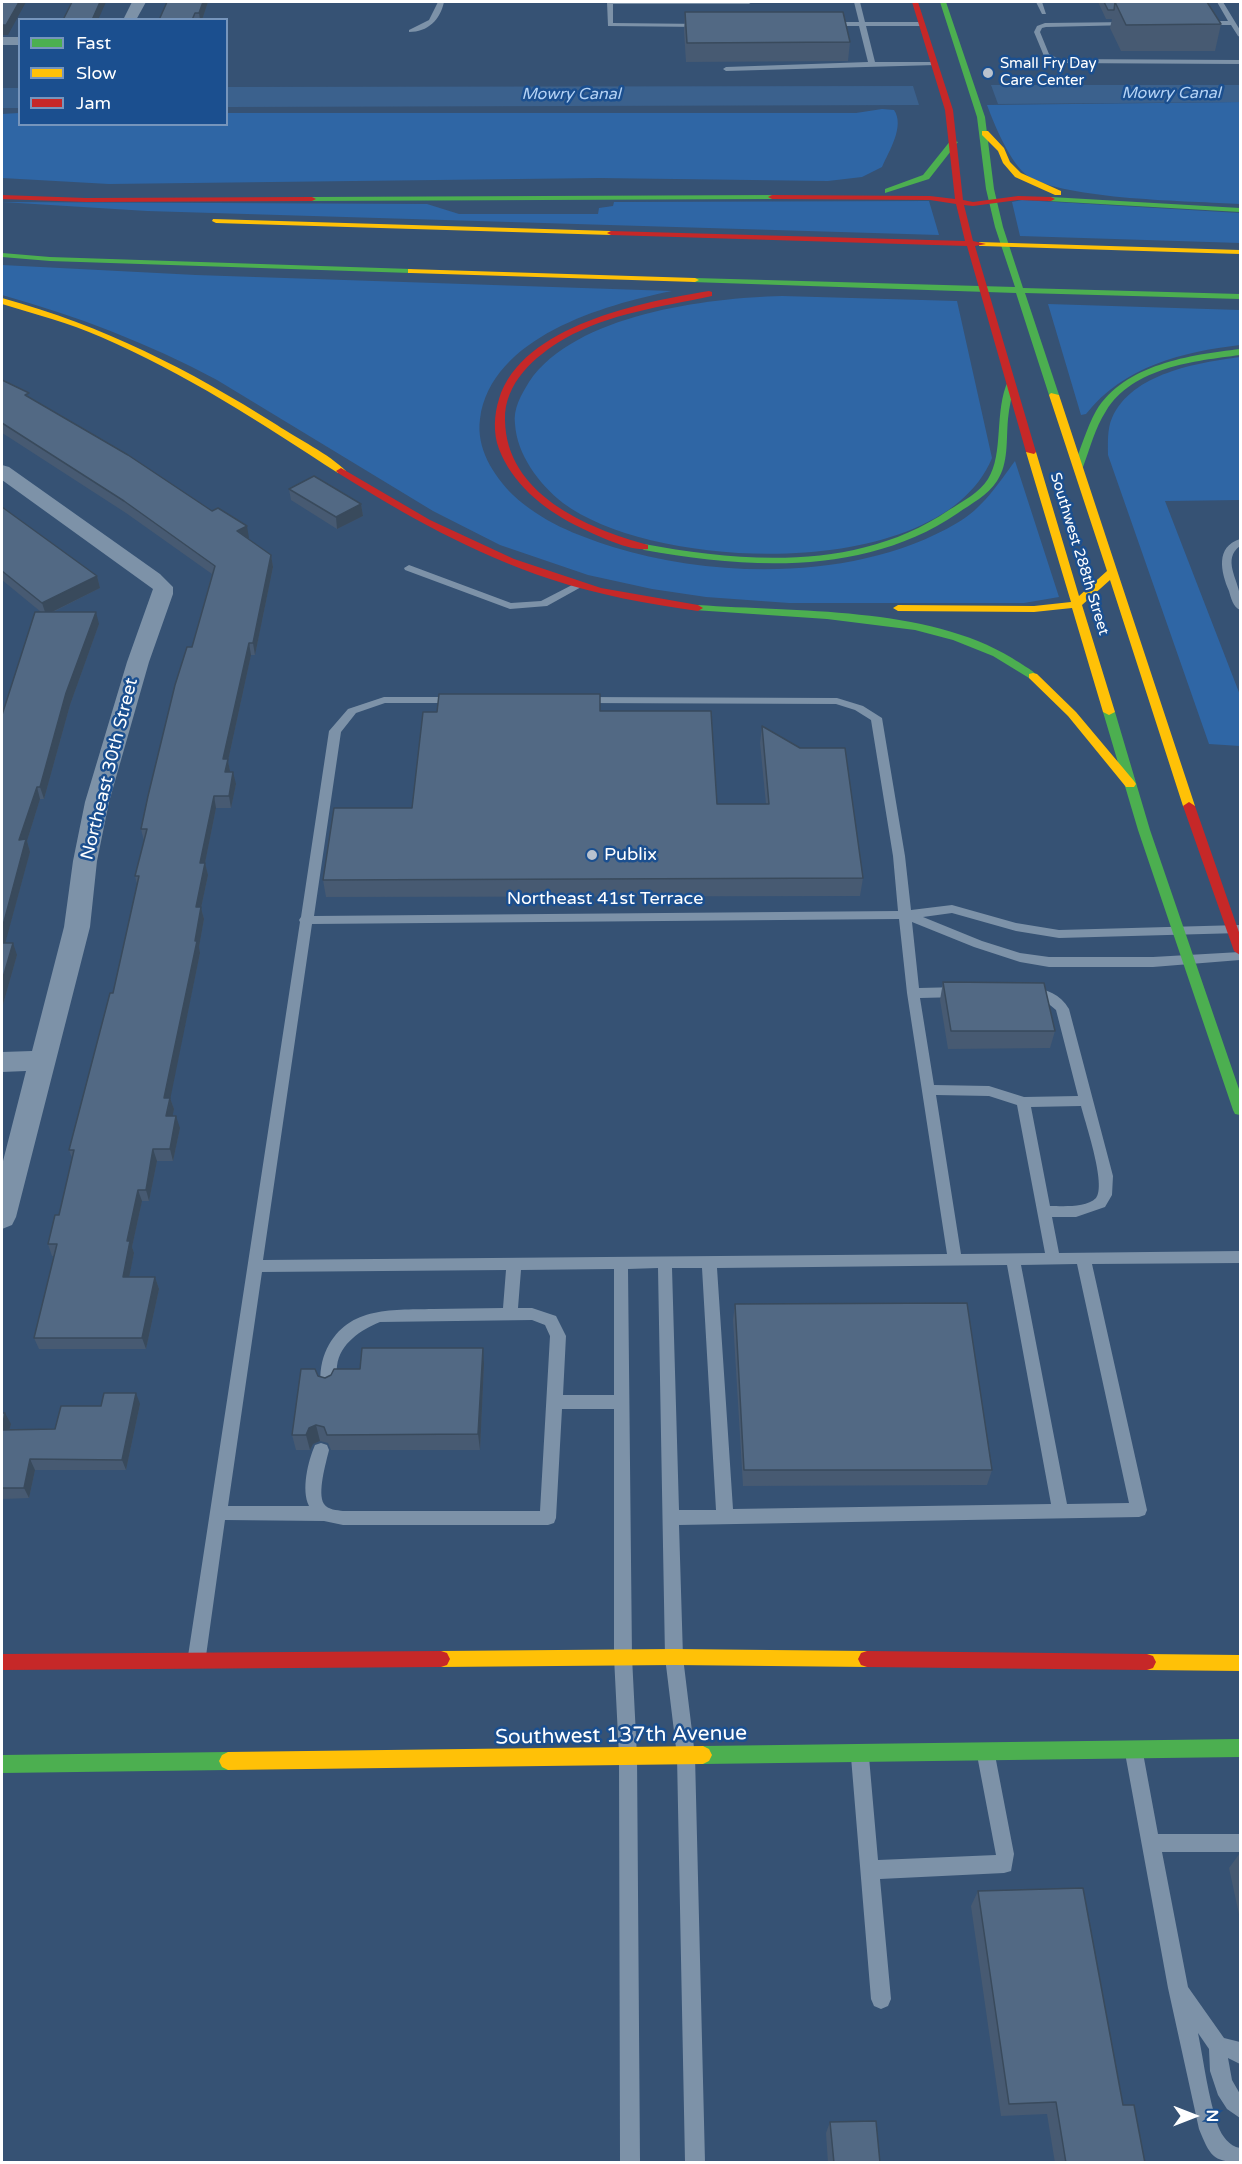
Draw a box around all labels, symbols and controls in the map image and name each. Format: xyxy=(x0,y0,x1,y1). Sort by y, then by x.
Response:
legend xyxy=(18,18,228,126)
text: Fast xyxy=(76,32,111,54)
place label: Small Fry Day Care Center xyxy=(1000,55,1097,90)
text: Slow xyxy=(76,62,117,84)
marker: Small Fry Day Care Center xyxy=(981,66,995,80)
water label: Mowry Canal xyxy=(1121,84,1221,104)
water label: Mowry Canal xyxy=(521,85,621,105)
text: Jam xyxy=(76,92,111,114)
street label: Southwest 288th Street xyxy=(1046,470,1112,638)
street label: Northeast 30th Street xyxy=(77,676,143,862)
place label: Publix xyxy=(604,844,657,866)
marker: Publix xyxy=(585,848,599,862)
street label: Northeast 41st Terrace xyxy=(507,888,703,910)
street label: Southwest 137th Avenue xyxy=(495,1721,747,1751)
north arrow xyxy=(1164,2086,1224,2146)
text: N xyxy=(1202,2110,1222,2122)

